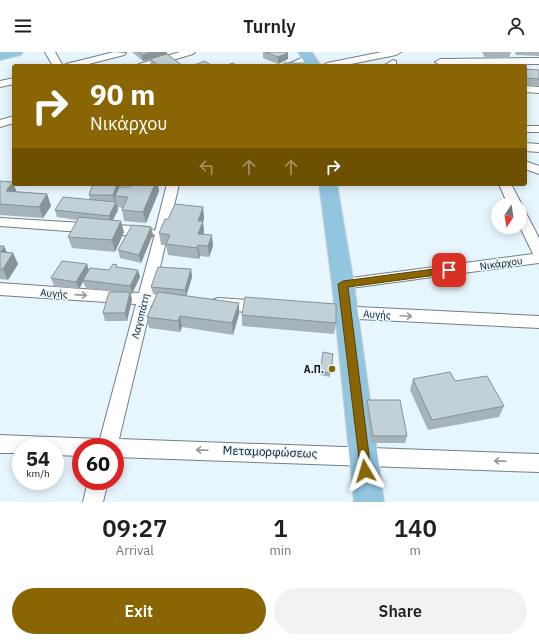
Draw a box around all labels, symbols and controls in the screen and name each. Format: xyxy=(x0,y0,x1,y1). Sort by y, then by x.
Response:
icon: menu xyxy=(12,15,34,37)
text: Turnly xyxy=(243,15,296,38)
icon: person xyxy=(505,15,527,37)
text: 90 m xyxy=(90,76,155,113)
icon: right xyxy=(24,80,76,132)
text: Νικάρχου xyxy=(90,112,168,135)
icon: left xyxy=(196,156,218,178)
icon: ahead xyxy=(238,156,260,178)
icon: ahead xyxy=(280,156,302,178)
icon: right xyxy=(322,156,344,178)
north arrow xyxy=(491,198,527,234)
map controls xyxy=(491,198,527,234)
pin xyxy=(432,253,466,287)
street label: Νικάρχου xyxy=(479,254,523,273)
icon: arrive xyxy=(438,259,460,281)
street label: Αυγής xyxy=(40,286,68,301)
one-way arrow xyxy=(74,291,87,298)
street label: Λαγοπάτη xyxy=(129,292,152,340)
street label: Αυγής xyxy=(363,307,391,322)
one-way arrow xyxy=(399,312,412,319)
place label: Α.Π. xyxy=(304,363,324,376)
marker: Α.Π. xyxy=(327,364,337,374)
speed limit sign: 60 xyxy=(72,438,124,490)
street label: Μεταμορφώσεως xyxy=(222,442,318,461)
text: 54 xyxy=(26,445,50,472)
one-way arrow xyxy=(196,446,209,454)
position arrow xyxy=(344,450,386,492)
one-way arrow xyxy=(494,458,507,465)
text: km/h xyxy=(26,467,50,480)
text: 09:27 xyxy=(102,512,167,544)
text: 1 xyxy=(273,512,288,544)
text: 140 xyxy=(394,512,437,544)
text: Arrival xyxy=(116,542,154,559)
text: min xyxy=(270,542,292,559)
text: m xyxy=(410,542,421,559)
button: Exit xyxy=(12,588,266,634)
button: Share xyxy=(274,588,527,634)

